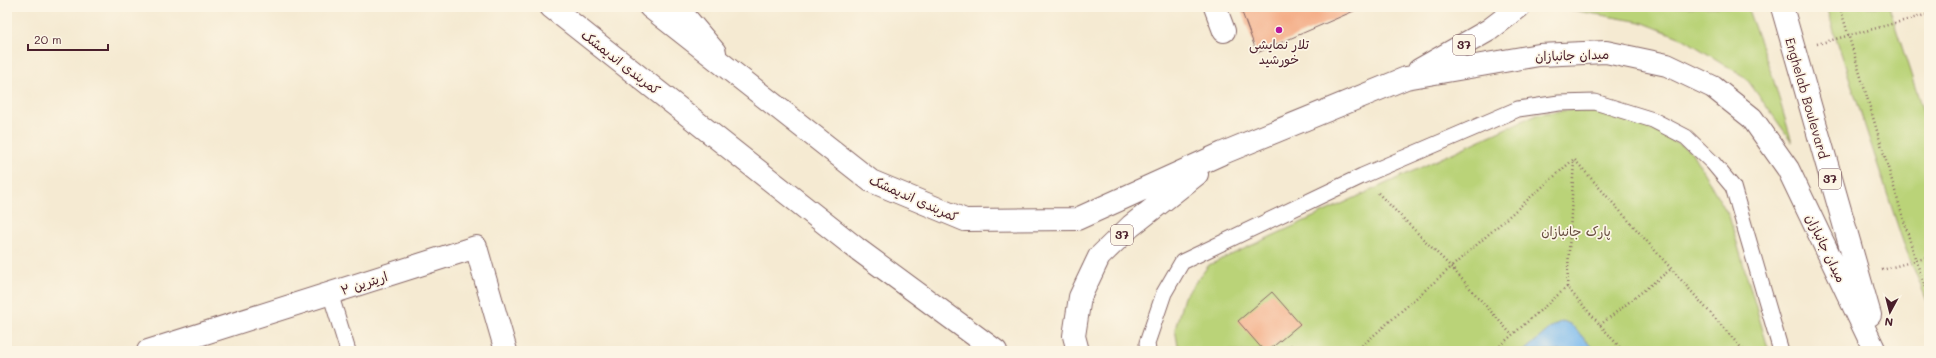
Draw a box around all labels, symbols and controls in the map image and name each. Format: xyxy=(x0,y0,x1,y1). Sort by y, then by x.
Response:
street label: کمربندی اندیمشک xyxy=(578,25,665,99)
marker: تلار نمایشی خورشید xyxy=(1274,25,1284,35)
scale bar xyxy=(28,26,108,52)
text: 20 m xyxy=(34,31,62,47)
place label: تلار نمایشی خورشید xyxy=(1249,35,1309,68)
road number: 37 xyxy=(1453,35,1475,55)
street label: Enghelab Boulevard xyxy=(1782,35,1833,160)
street label: میدان جانبازان xyxy=(1535,45,1609,65)
road number: 37 xyxy=(1819,169,1841,189)
street label: کمربندی اندیمشک xyxy=(867,170,962,226)
street label: میدان جانبازان xyxy=(1802,211,1850,285)
park label: پارک جانبازان xyxy=(1541,222,1611,240)
road number: 37 xyxy=(1111,225,1133,245)
street label: اریترین ۲ xyxy=(338,267,390,299)
north arrow xyxy=(1870,292,1910,332)
text: N xyxy=(1884,314,1894,330)

